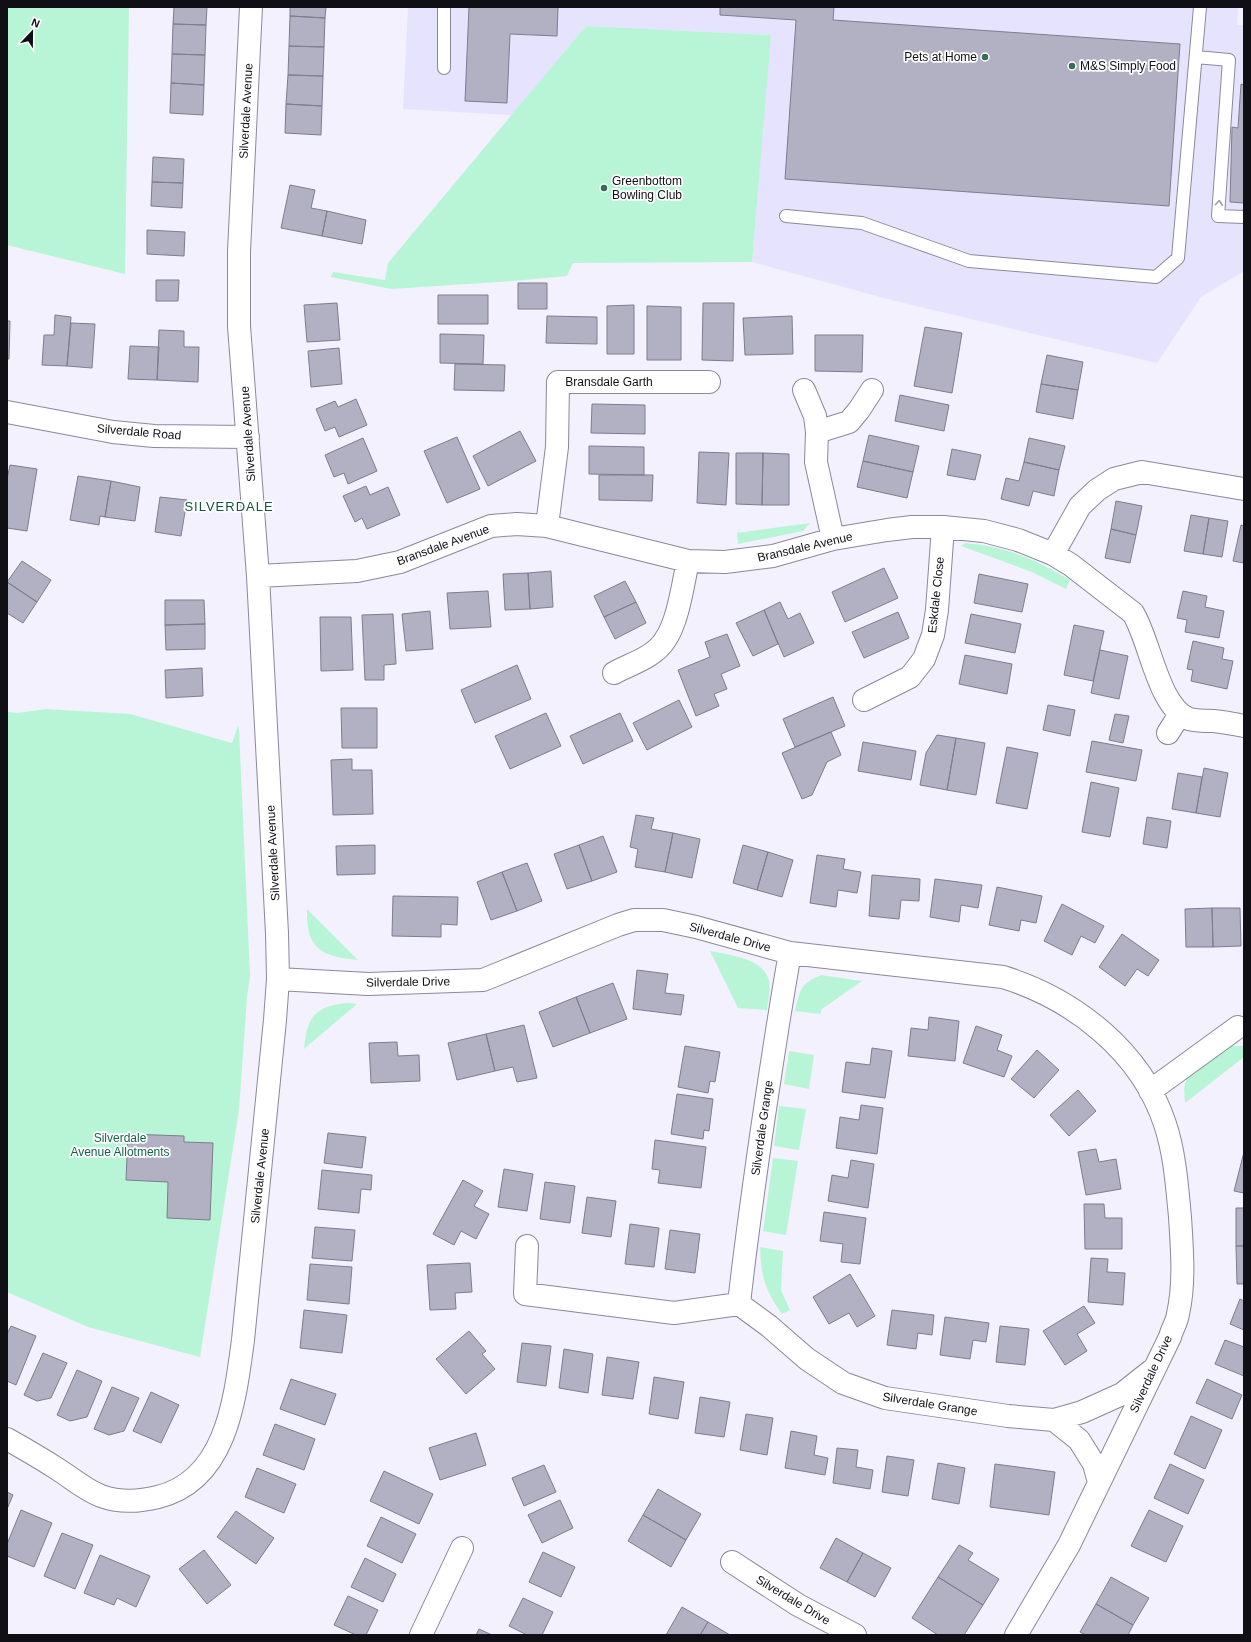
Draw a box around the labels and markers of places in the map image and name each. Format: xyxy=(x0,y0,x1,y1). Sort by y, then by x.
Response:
place label: Pets at Home xyxy=(904,50,977,64)
marker: Pets at Home xyxy=(980,52,990,62)
place label: M&S Simply Food xyxy=(1080,59,1176,73)
marker: M&S Simply Food xyxy=(1067,61,1077,71)
place label: Greenbottom Bowling Club xyxy=(612,174,682,202)
marker: Greenbottom Bowling Club xyxy=(599,183,609,193)

